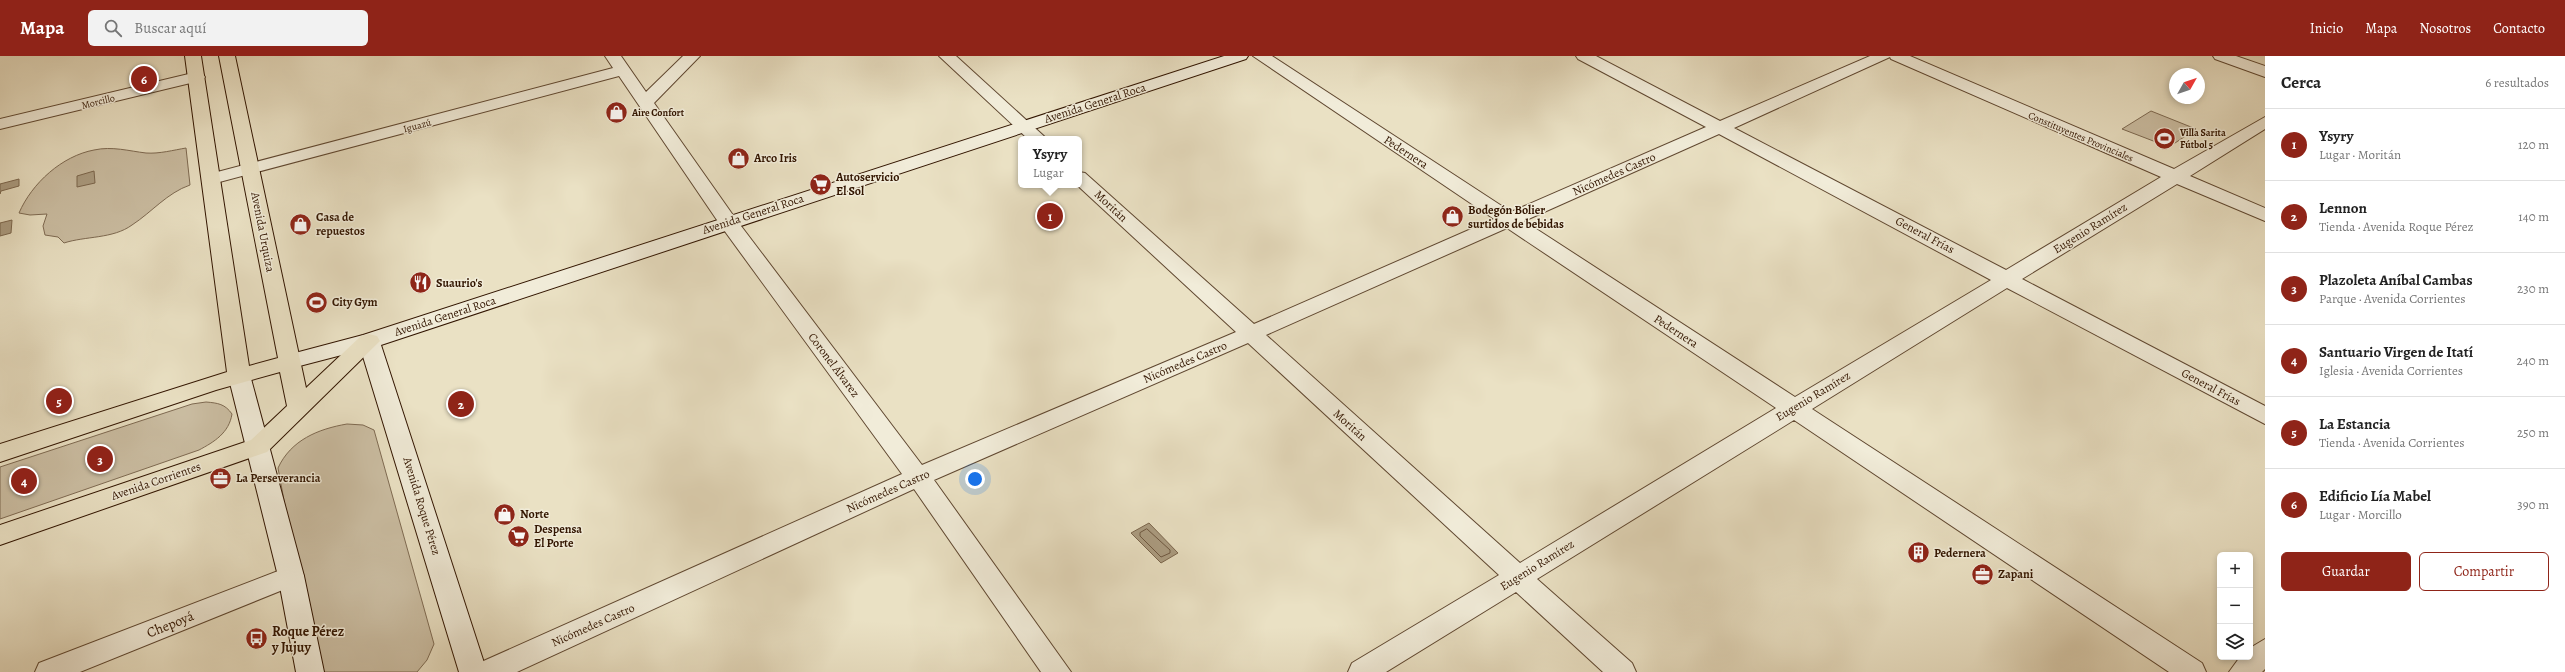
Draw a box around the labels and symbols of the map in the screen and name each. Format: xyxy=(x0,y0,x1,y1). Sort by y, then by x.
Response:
pin: 6 xyxy=(131,64,157,94)
north arrow xyxy=(2169,68,2205,104)
street label: Avenida General Roca xyxy=(1041,79,1148,127)
street label: Morcillo xyxy=(80,91,116,112)
shop icon: Aire Confort xyxy=(604,99,630,125)
place label: Aire Confort xyxy=(631,106,685,119)
street label: Constituyentes Provinciales xyxy=(2026,108,2135,164)
street label: Iguazú xyxy=(402,115,433,135)
sports icon: Villa Sarita Fútbol 5 xyxy=(2151,125,2177,151)
place label: Villa Sarita Fútbol 5 xyxy=(2179,126,2226,151)
street label: Pedernera xyxy=(1381,132,1432,173)
shop icon: Arco Iris xyxy=(725,145,751,171)
street label: Nicómedes Castro xyxy=(1570,148,1658,200)
place label: Arco Iris xyxy=(753,150,797,166)
place label: Autoservicio El Sol xyxy=(835,169,899,199)
supermarket icon: Autoservicio El Sol xyxy=(808,171,834,197)
street label: Moritán xyxy=(1091,187,1131,226)
street label: Avenida Urquiza xyxy=(247,190,279,274)
street label: Avenida General Roca xyxy=(699,190,806,238)
street label: Eugenio Ramírez xyxy=(2050,199,2130,257)
pin: 1 xyxy=(1037,201,1063,231)
place label: Bodegón Bolier surtidos de bebidas xyxy=(1468,202,1564,232)
shop icon: Bodegón Bolier surtidos de bebidas xyxy=(1439,204,1465,230)
place label: Casa de repuestos xyxy=(316,209,365,239)
shop icon: Casa de repuestos xyxy=(288,211,314,237)
street label: General Frías xyxy=(1893,213,1958,257)
restaurant icon: Suaurio's xyxy=(408,270,434,296)
place label: Suaurio's xyxy=(436,275,483,291)
sports icon: City Gym xyxy=(303,289,329,315)
street label: Avenida General Roca xyxy=(391,292,498,340)
place label: City Gym xyxy=(332,294,378,310)
street label: Pedernera xyxy=(1651,311,1702,352)
street label: Coronel Álvarez xyxy=(805,330,863,400)
street label: Nicómedes Castro xyxy=(1141,337,1229,387)
street label: General Frías xyxy=(2179,365,2244,409)
street label: Eugenio Ramírez xyxy=(1773,367,1853,425)
pin: 5 xyxy=(46,386,72,416)
pin: 2 xyxy=(448,389,474,419)
street label: Moritán xyxy=(1330,406,1371,445)
pin: 3 xyxy=(87,444,113,474)
street label: Avenida Roque Pérez xyxy=(399,454,445,557)
street label: Avenida Corrientes xyxy=(108,458,203,504)
office icon: La Perseverancia xyxy=(207,465,233,491)
street label: Nicómedes Castro xyxy=(844,465,932,517)
pin: 4 xyxy=(11,466,37,496)
your location xyxy=(965,469,985,489)
place label: La Perseverancia xyxy=(236,470,321,486)
shop icon: Norte xyxy=(492,501,518,527)
place label: Norte xyxy=(520,506,550,522)
place label: Despensa El Porte xyxy=(534,521,582,551)
supermarket icon: Despensa El Porte xyxy=(505,523,531,549)
street label: Eugenio Ramírez xyxy=(1497,536,1577,594)
building icon: Pedernera xyxy=(1905,540,1931,566)
place label: Pedernera xyxy=(1934,545,1986,561)
office icon: Zapani xyxy=(1969,561,1995,587)
place label: Zapani xyxy=(1998,566,2034,582)
street label: Nicómedes Castro xyxy=(549,599,637,651)
street label: Chepoyá xyxy=(144,606,197,642)
place label: Roque Pérez y Jujuy xyxy=(271,622,345,657)
bus stop icon: Roque Pérez y Jujuy xyxy=(244,626,270,652)

